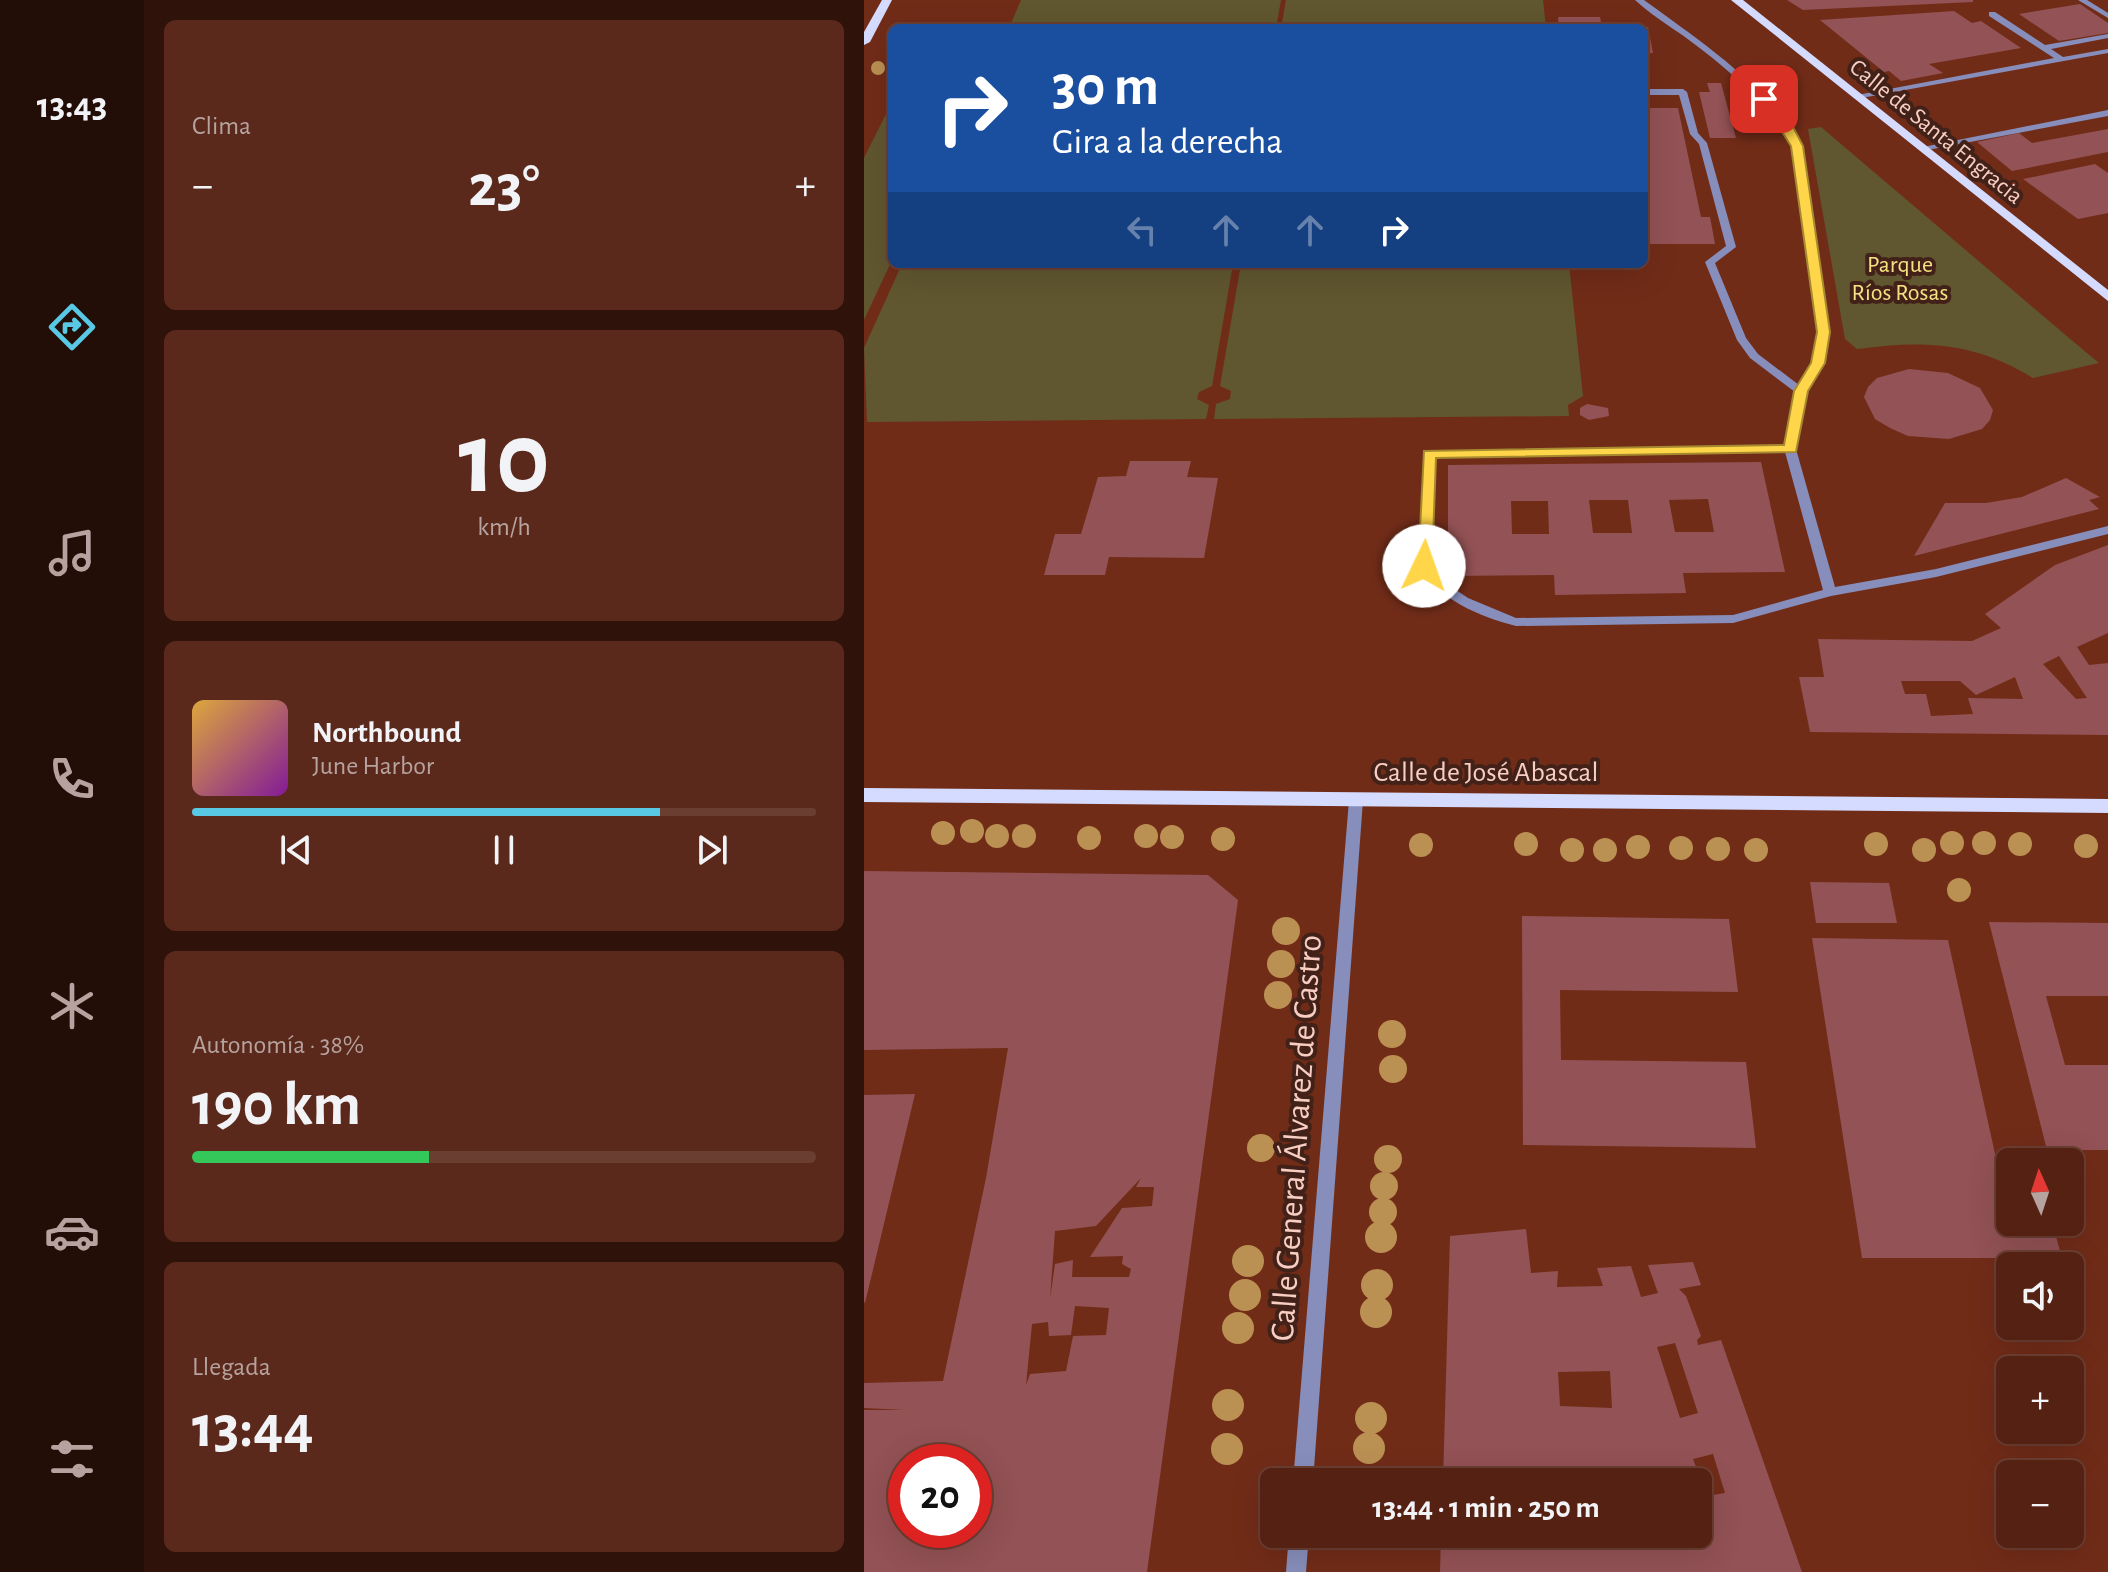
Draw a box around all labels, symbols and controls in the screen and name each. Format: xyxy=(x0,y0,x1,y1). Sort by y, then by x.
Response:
street label: Calle de Santa Engracia xyxy=(1845,55,2027,209)
icon: right xyxy=(920,56,1024,160)
text: 30 m xyxy=(1052,59,1159,115)
pin xyxy=(1730,65,1798,133)
icon: arrive xyxy=(1742,77,1786,121)
text: 13:43 xyxy=(37,88,107,124)
text: Clima xyxy=(192,113,251,139)
text: Gira a la derecha xyxy=(1052,124,1283,160)
text: 23° xyxy=(468,157,540,217)
text: − xyxy=(192,164,213,208)
text: + xyxy=(795,164,816,208)
icon: left xyxy=(1120,208,1164,252)
icon: ahead xyxy=(1204,208,1248,252)
icon: ahead xyxy=(1288,208,1332,252)
icon: right xyxy=(1372,208,1416,252)
park label: Parque Ríos Rosas xyxy=(1852,253,1948,305)
icon: directions xyxy=(44,299,100,355)
text: 10 xyxy=(458,408,550,512)
text: km/h xyxy=(477,514,531,540)
position arrow xyxy=(1382,524,1466,608)
icon: music xyxy=(44,525,100,581)
text: Northbound xyxy=(312,718,461,748)
icon: phone xyxy=(44,751,100,807)
text: June Harbor xyxy=(312,753,434,779)
street label: Calle de José Abascal xyxy=(1374,759,1598,787)
icon: previous xyxy=(274,828,318,872)
icon: pause xyxy=(482,828,526,872)
icon: next xyxy=(690,828,734,872)
street label: Calle General Álvarez de Castro xyxy=(1263,933,1328,1342)
icon: climate xyxy=(44,978,100,1034)
text: Autonomía · 38% xyxy=(192,1032,364,1058)
text: 190 km xyxy=(192,1076,361,1136)
north arrow xyxy=(1996,1148,2084,1236)
map controls xyxy=(1996,1148,2084,1548)
icon: car xyxy=(44,1204,100,1260)
button: sound xyxy=(1996,1252,2084,1340)
text: Llegada xyxy=(192,1354,271,1380)
button: + xyxy=(1996,1356,2084,1444)
text: 13:44 xyxy=(192,1398,314,1458)
icon: filters xyxy=(44,1431,100,1487)
speed limit sign: 20 xyxy=(888,1444,992,1548)
button: − xyxy=(1996,1460,2084,1548)
text: 13:44 · 1 min · 250 m xyxy=(1372,1493,1600,1523)

